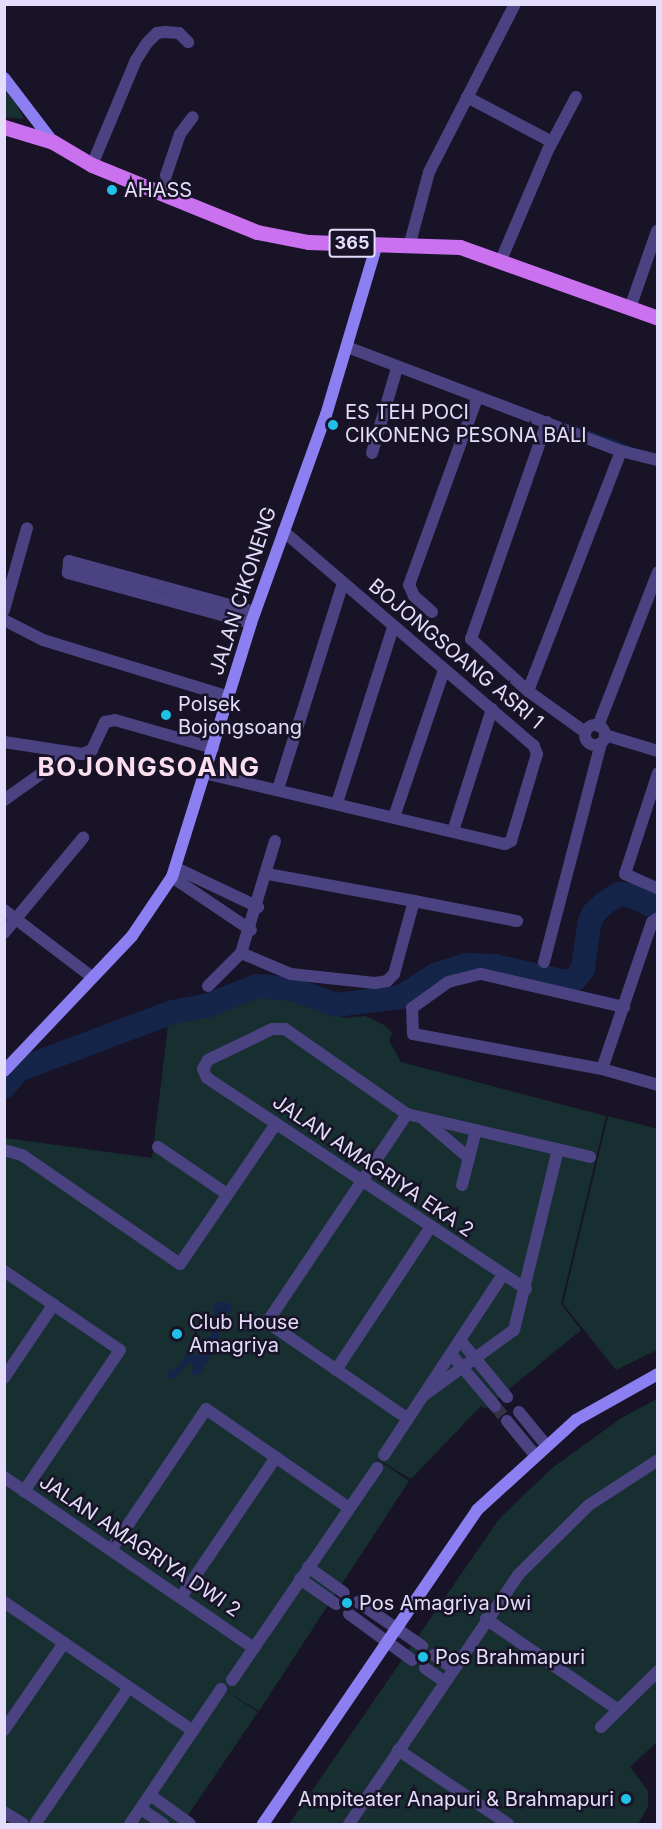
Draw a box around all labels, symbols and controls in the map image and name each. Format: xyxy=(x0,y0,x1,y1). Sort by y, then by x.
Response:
place label: AHASS xyxy=(124,178,192,202)
marker: AHASS xyxy=(105,183,119,197)
road number: 365 xyxy=(328,228,376,258)
place label: ES TEH POCI CIKONENG PESONA BALI xyxy=(345,401,587,448)
marker: ES TEH POCI CIKONENG PESONA BALI xyxy=(326,418,340,432)
street label: JALAN CIKONENG xyxy=(204,504,282,678)
street label: BOJONGSOANG ASRI 1 xyxy=(364,574,548,734)
place label: Polsek Bojongsoang xyxy=(178,692,302,739)
marker: Polsek Bojongsoang xyxy=(159,708,173,722)
district label: BOJONGSOANG xyxy=(37,751,261,783)
street label: JALAN AMAGRIYA EKA 2 xyxy=(268,1090,478,1242)
place label: Club House Amagriya xyxy=(189,1310,299,1357)
marker: Club House Amagriya xyxy=(170,1327,184,1341)
street label: JALAN AMAGRIYA DWI 2 xyxy=(35,1470,245,1622)
place label: Pos Amagriya Dwi xyxy=(359,1591,531,1615)
marker: Pos Amagriya Dwi xyxy=(340,1596,354,1610)
place label: Pos Brahmapuri xyxy=(435,1645,585,1669)
marker: Pos Brahmapuri xyxy=(416,1650,430,1664)
place label: Ampiteater Anapuri & Brahmapuri xyxy=(298,1787,614,1811)
marker: Ampiteater Anapuri & Brahmapuri xyxy=(619,1792,633,1806)

